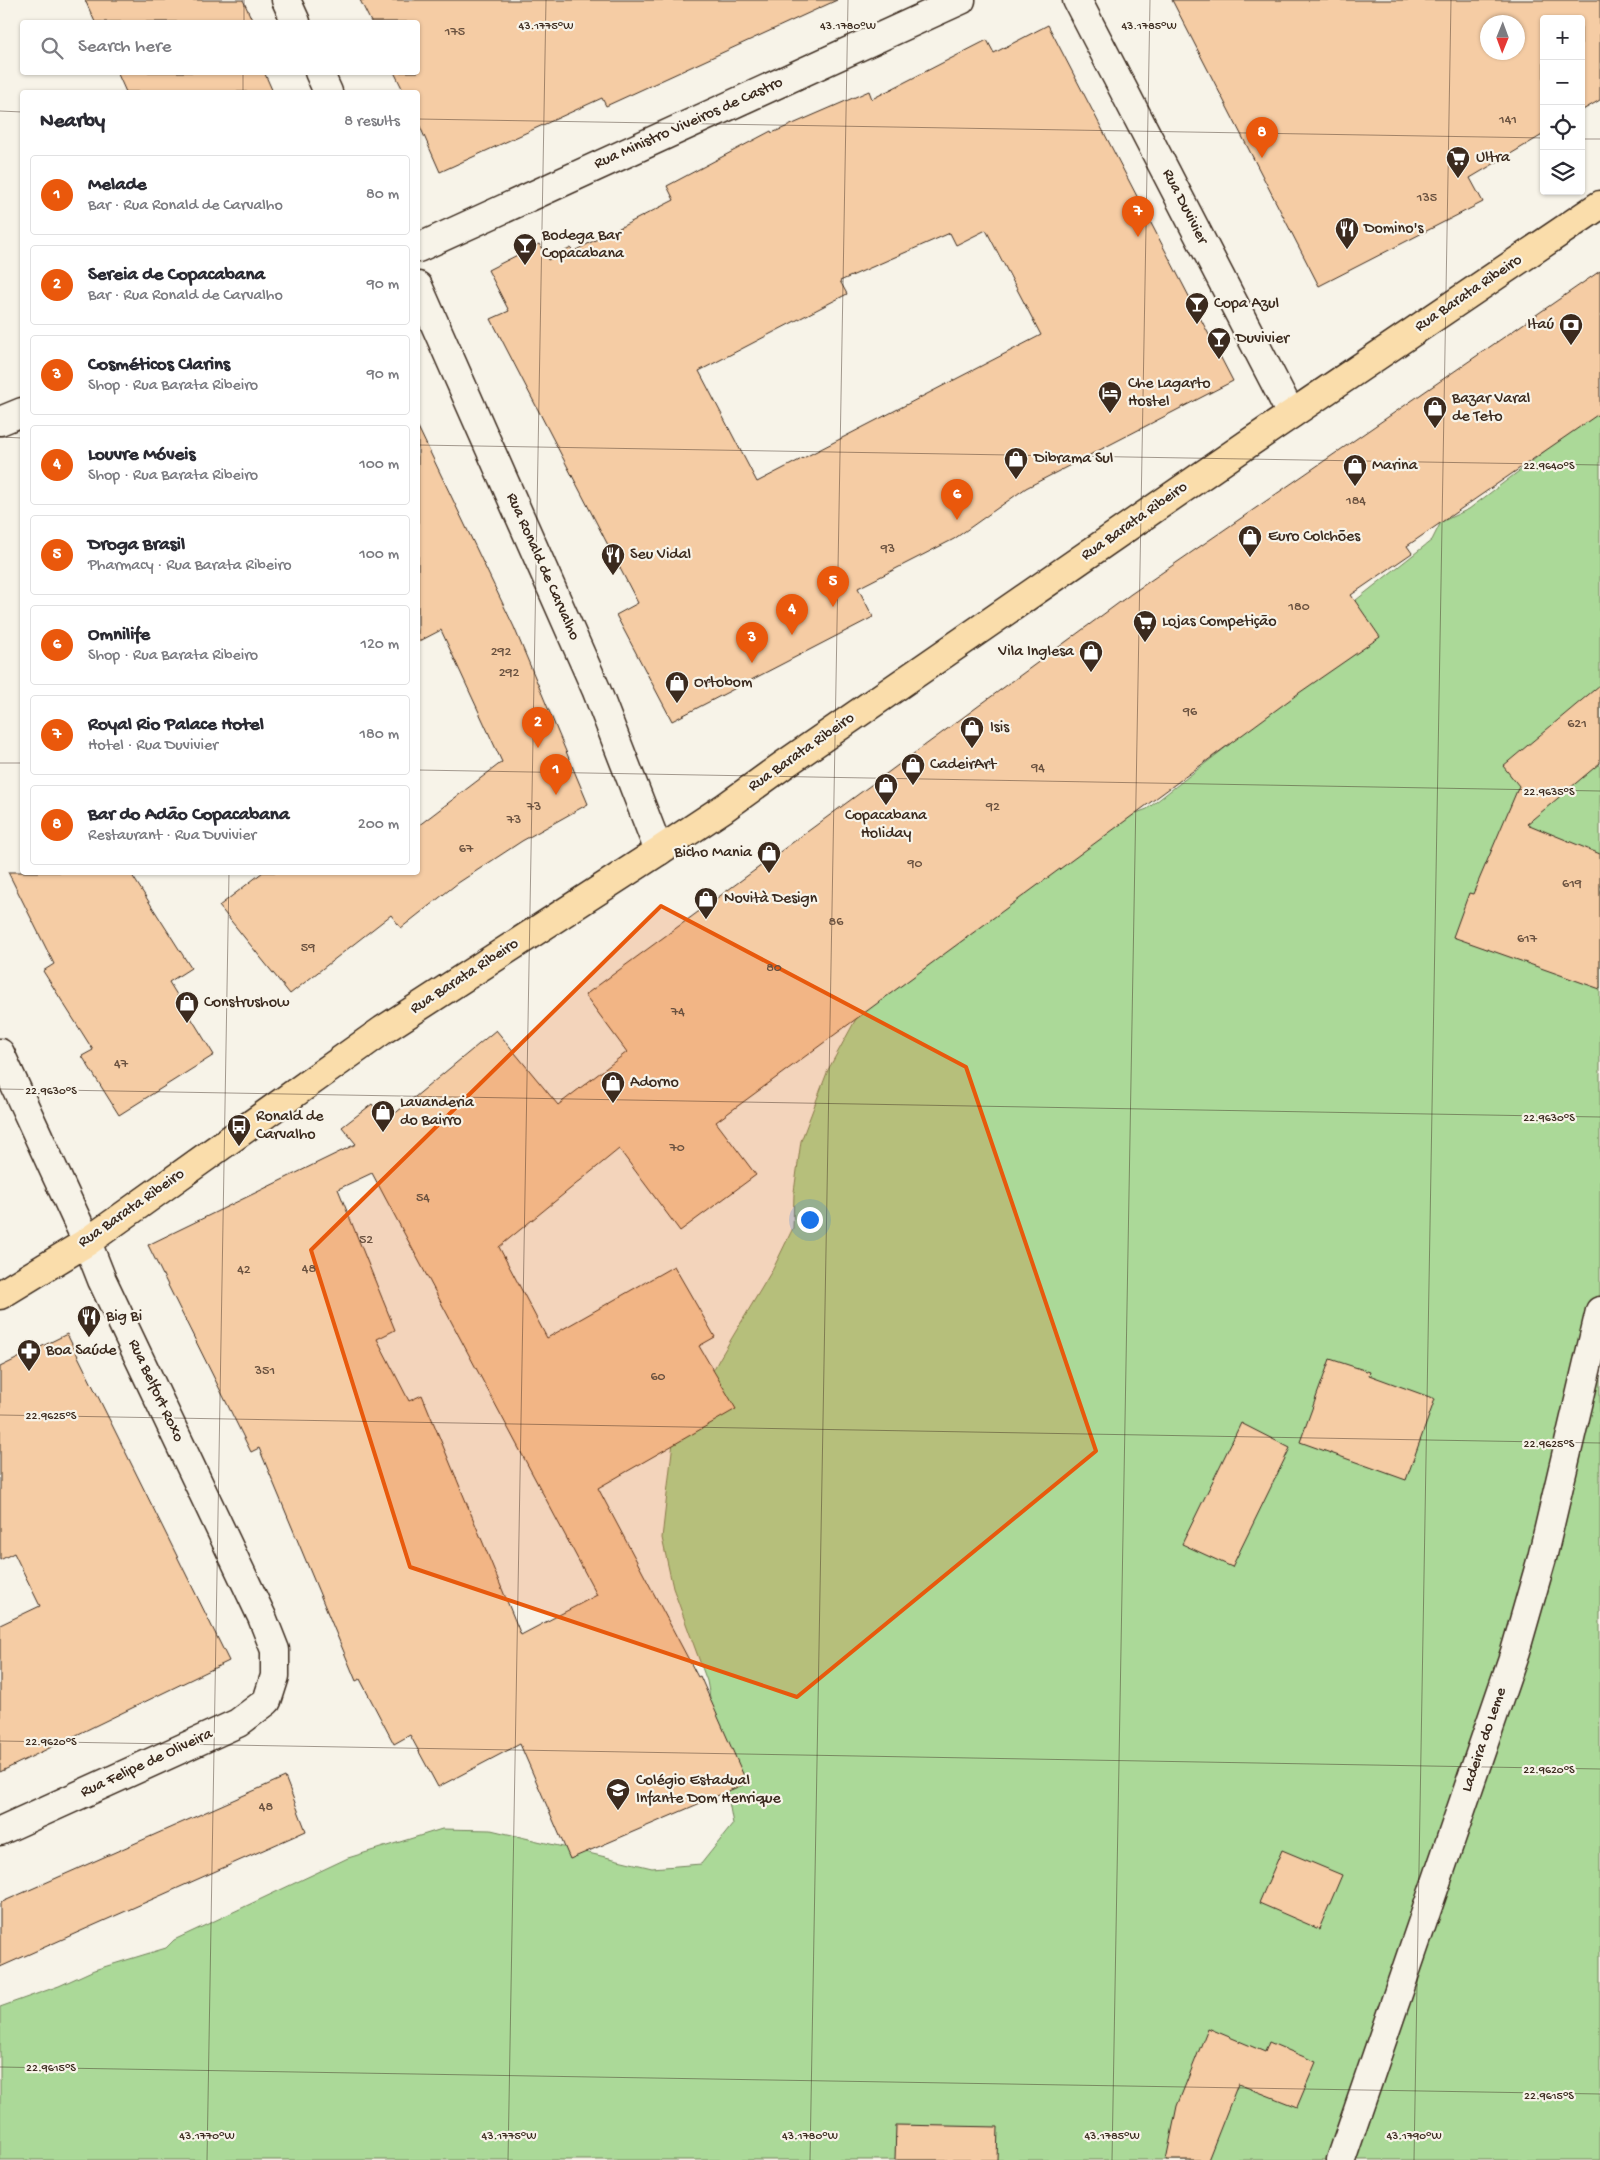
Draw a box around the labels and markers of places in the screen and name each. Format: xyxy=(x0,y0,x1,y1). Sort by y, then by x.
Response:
pin: 8 xyxy=(1246,117,1278,158)
supermarket icon: Ultra xyxy=(1445,145,1471,179)
place label: Ultra xyxy=(1476,149,1511,168)
pin: 7 xyxy=(1122,196,1154,237)
restaurant icon: Domino's xyxy=(1334,216,1360,250)
place label: Domino's xyxy=(1363,220,1425,239)
place label: Bodega Bar Copacabana xyxy=(541,227,625,264)
bar icon: Bodega Bar Copacabana xyxy=(512,232,538,266)
bar icon: Copa Azul xyxy=(1184,291,1210,325)
place label: Copa Azul xyxy=(1214,295,1279,314)
bank icon: Itaú xyxy=(1558,312,1584,346)
place label: Itaú xyxy=(1527,316,1554,335)
bar icon: Duvivier xyxy=(1206,326,1232,360)
place label: Duvivier xyxy=(1235,330,1290,349)
place label: Che Lagarto Hostel xyxy=(1128,375,1211,412)
hotel icon: Che Lagarto Hostel xyxy=(1097,380,1123,414)
place label: Bazar Varal de Teto xyxy=(1451,390,1530,427)
shop icon: Bazar Varal de Teto xyxy=(1422,395,1448,429)
shop icon: Dibrama Sul xyxy=(1003,446,1029,480)
place label: Dibrama Sul xyxy=(1033,450,1113,469)
shop icon: Marina xyxy=(1342,453,1368,487)
place label: Marina xyxy=(1372,457,1419,476)
pin: 6 xyxy=(941,479,973,520)
shop icon: Euro Colchões xyxy=(1237,524,1263,558)
place label: Euro Colchões xyxy=(1268,528,1361,547)
restaurant icon: Seu Vidal xyxy=(600,542,626,576)
place label: Seu Vidal xyxy=(630,546,691,565)
pin: 5 xyxy=(817,566,849,607)
pin: 4 xyxy=(776,594,808,635)
supermarket icon: Lojas Competição xyxy=(1132,609,1158,643)
place label: Lojas Competição xyxy=(1162,613,1276,632)
pin: 3 xyxy=(736,622,768,663)
shop icon: Vila Inglesa xyxy=(1078,639,1104,673)
place label: Vila Inglesa xyxy=(997,643,1075,662)
shop icon: Ortobom xyxy=(664,670,690,704)
place label: Ortobom xyxy=(694,674,753,693)
pin: 2 xyxy=(522,707,554,748)
shop icon: Isis xyxy=(959,715,985,749)
place label: Isis xyxy=(990,719,1010,738)
shop icon: CadeirArt xyxy=(900,752,926,786)
pin: 1 xyxy=(540,754,572,795)
place label: CadeirArt xyxy=(930,756,997,775)
shop icon: Copacabana Holiday xyxy=(873,772,899,806)
place label: Copacabana Holiday xyxy=(845,807,928,844)
shop icon: Bicho Mania xyxy=(756,840,782,874)
place label: Bicho Mania xyxy=(673,844,753,863)
shop icon: Novità Design xyxy=(693,886,719,920)
place label: Novità Design xyxy=(724,890,818,909)
shop icon: Construshow xyxy=(174,990,200,1024)
place label: Construshow xyxy=(204,994,290,1013)
shop icon: Adorno xyxy=(600,1070,626,1104)
place label: Adorno xyxy=(630,1074,679,1093)
place label: Lavanderia do Bairro xyxy=(400,1094,475,1131)
shop icon: Lavanderia do Bairro xyxy=(370,1099,396,1133)
place label: Ronald de Carvalho xyxy=(256,1108,324,1145)
bus stop icon: Ronald de Carvalho xyxy=(226,1113,252,1147)
restaurant icon: Big Bi xyxy=(76,1304,102,1338)
place label: Big Bi xyxy=(105,1308,142,1327)
pharmacy icon: Boa Saúde xyxy=(16,1338,42,1372)
place label: Boa Saúde xyxy=(45,1342,117,1361)
place label: Colégio Estadual Infante Dom Henrique xyxy=(636,1772,781,1809)
school or university icon: Colégio Estadual Infante Dom Henrique xyxy=(605,1777,631,1811)

